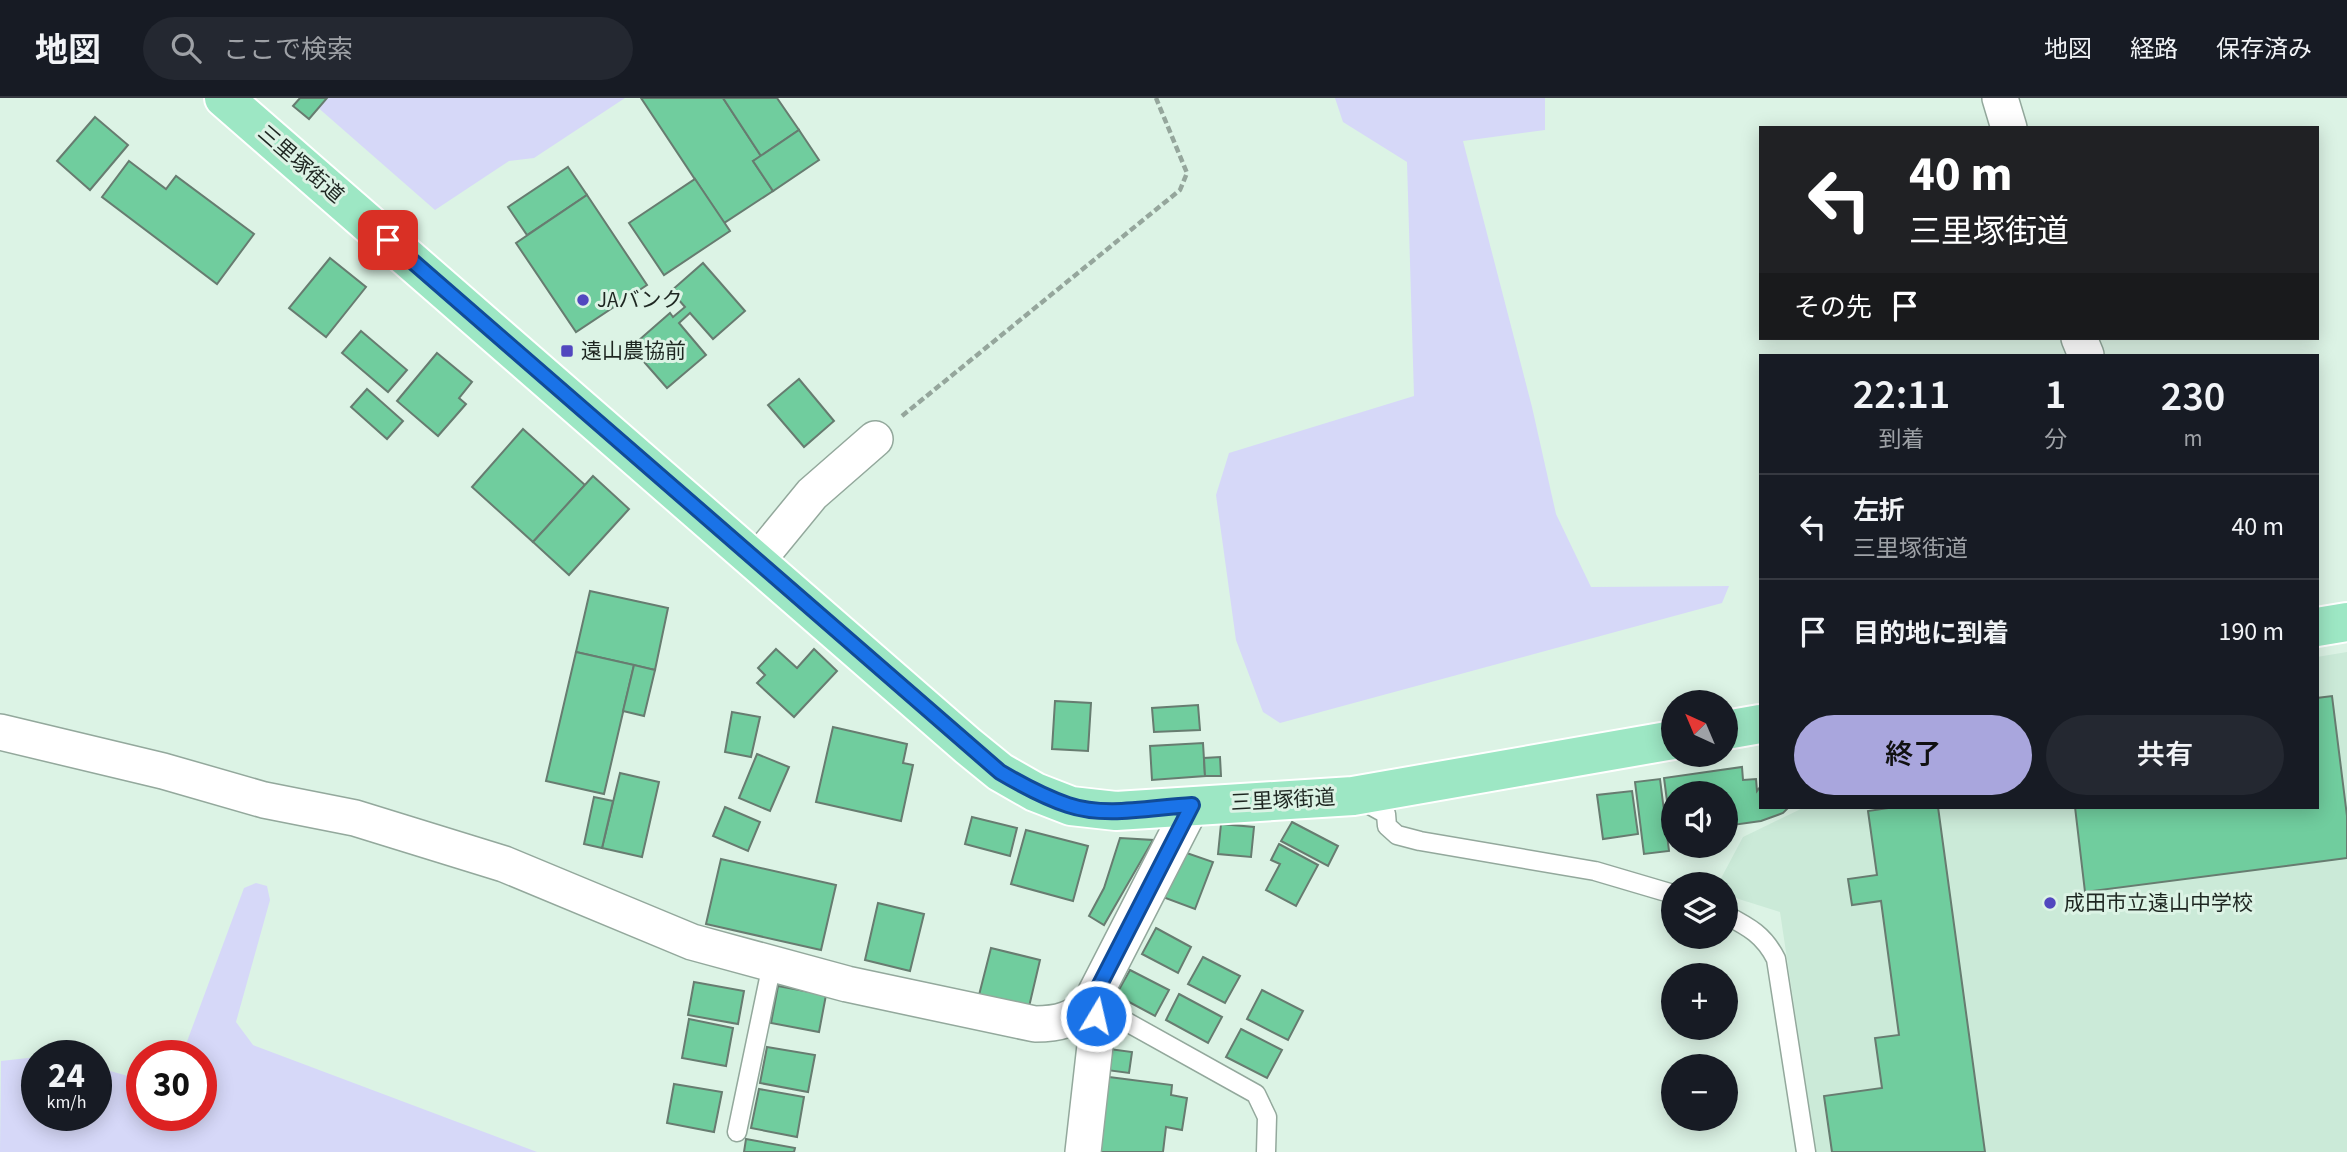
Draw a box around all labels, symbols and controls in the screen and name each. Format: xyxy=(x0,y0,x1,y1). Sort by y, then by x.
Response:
search box xyxy=(143,17,633,80)
text: 地図 xyxy=(35,27,101,74)
icon: search xyxy=(167,29,205,67)
text: ここで検索 xyxy=(223,31,353,68)
text: 地図 xyxy=(2044,32,2092,67)
text: 経路 xyxy=(2130,32,2178,67)
text: 保存済み xyxy=(2216,32,2312,67)
street label: 三里塚街道 xyxy=(252,118,350,210)
text: 40 m xyxy=(1909,140,2013,210)
icon: left xyxy=(1794,154,1885,245)
text: 三里塚街道 xyxy=(1909,209,2069,255)
pin xyxy=(358,210,418,270)
icon: arrive xyxy=(369,221,407,259)
place label: JAバンク xyxy=(597,285,683,315)
icon: arrive xyxy=(1886,287,1924,325)
text: その先 xyxy=(1794,289,1872,326)
marker: JAバンク xyxy=(575,292,591,308)
place label: 遠山農協前 xyxy=(581,336,686,366)
marker: 遠山農協前 xyxy=(559,343,575,359)
text: 22:11 xyxy=(1853,365,1950,425)
text: 1 xyxy=(2045,365,2066,425)
text: 230 xyxy=(2161,367,2225,427)
text: m xyxy=(2183,422,2203,455)
text: 到着 xyxy=(1879,423,1925,456)
text: 分 xyxy=(2044,423,2067,456)
text: 左折 xyxy=(1853,492,1905,529)
icon: left xyxy=(1794,508,1832,546)
text: 40 m xyxy=(2231,508,2284,545)
text: 三里塚街道 xyxy=(1853,532,1968,565)
icon: arrive xyxy=(1794,613,1832,651)
text: 190 m xyxy=(2218,613,2284,650)
text: 目的地に到着 xyxy=(1853,615,2009,652)
north arrow xyxy=(1661,690,1738,766)
map controls xyxy=(1661,690,1738,1131)
button: 終了 xyxy=(1794,715,2032,795)
button: 共有 xyxy=(2046,715,2284,795)
button: sound xyxy=(1661,781,1738,858)
street label: 三里塚街道 xyxy=(1230,782,1336,818)
button: layers xyxy=(1661,872,1738,949)
place label: 成田市立遠山中学校 xyxy=(2064,888,2253,918)
marker: 成田市立遠山中学校 xyxy=(2042,895,2058,911)
button: + xyxy=(1661,963,1738,1040)
position arrow xyxy=(1059,979,1133,1053)
speed limit sign: 30 xyxy=(126,1040,217,1131)
text: 24 xyxy=(48,1051,85,1101)
button: − xyxy=(1661,1054,1738,1131)
text: km/h xyxy=(47,1090,86,1115)

